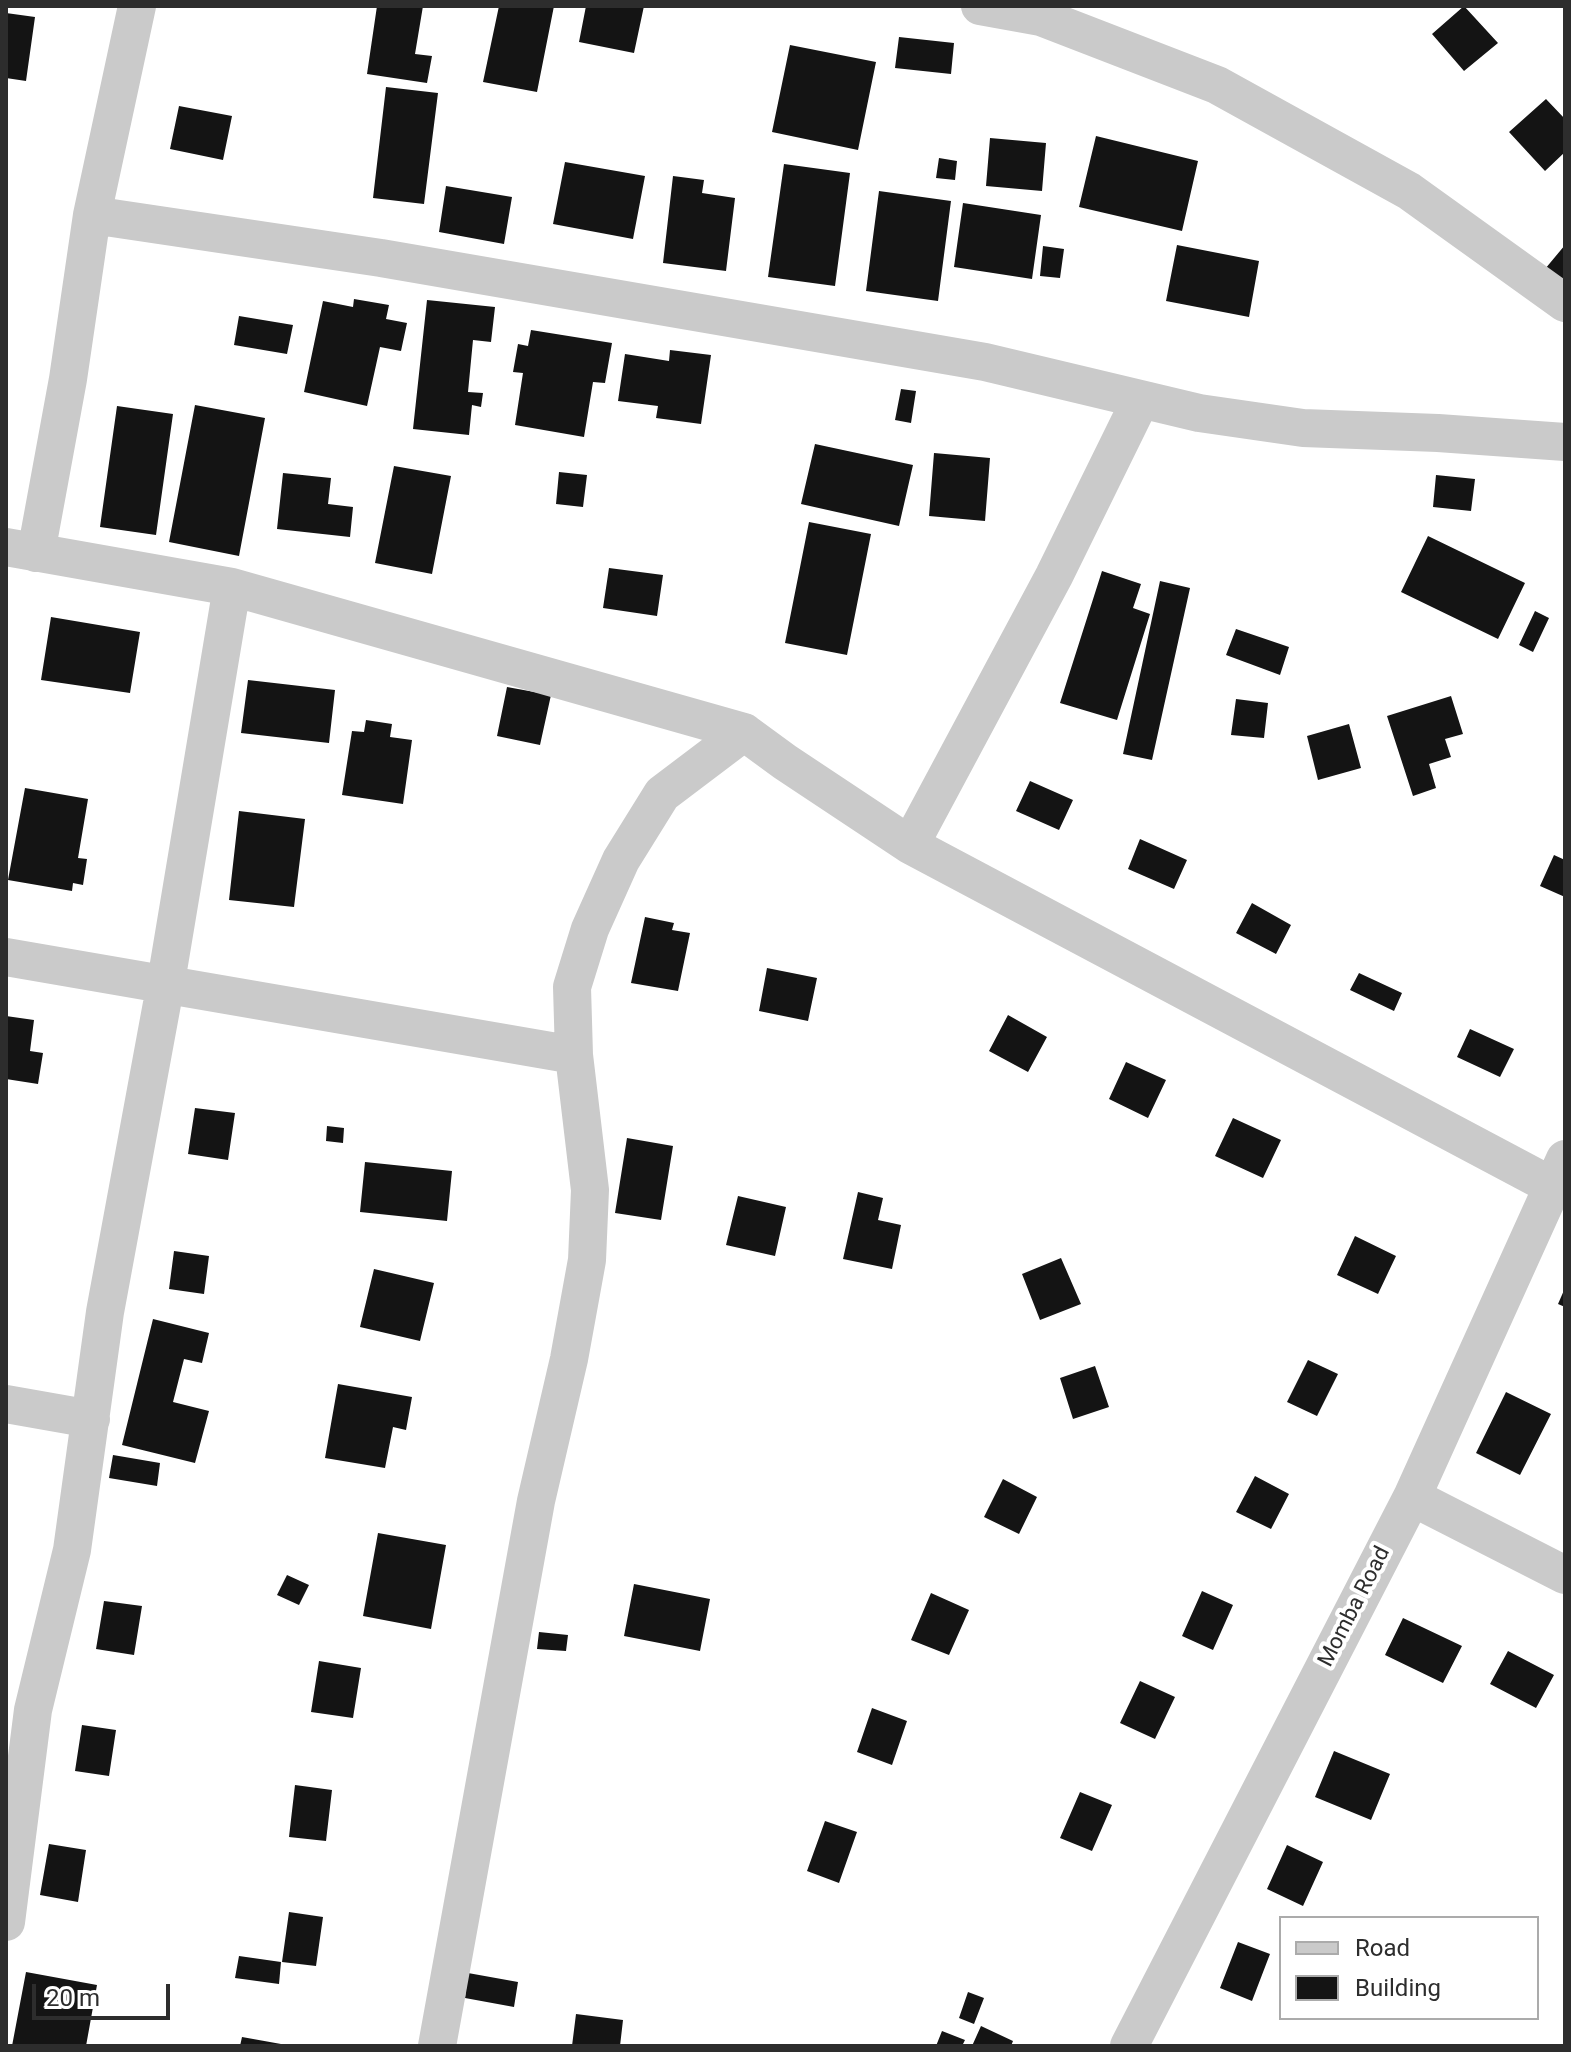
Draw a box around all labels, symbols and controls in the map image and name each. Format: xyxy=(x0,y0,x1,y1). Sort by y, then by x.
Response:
street label: Momba Road xyxy=(1313,1543,1397,1671)
legend xyxy=(1279,1916,1539,2020)
text: Road xyxy=(1355,1934,1410,1962)
scale bar xyxy=(36,1968,174,2018)
text: Building xyxy=(1355,1974,1441,2002)
text: 20 m xyxy=(46,1984,100,2012)

